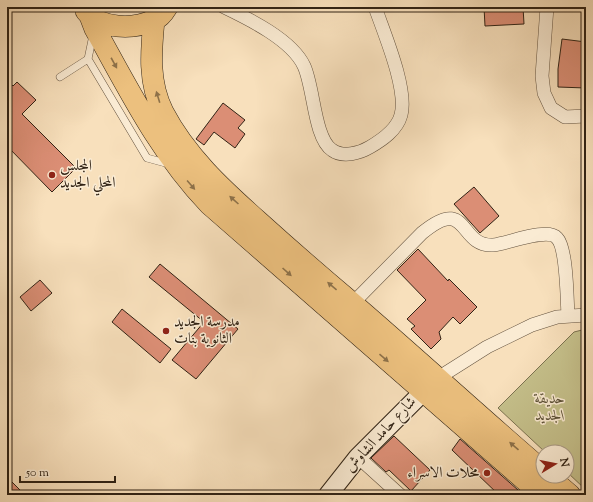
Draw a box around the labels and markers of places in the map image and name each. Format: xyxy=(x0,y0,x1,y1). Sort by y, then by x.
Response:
place label: المجلس المحلي الجديد xyxy=(60,156,115,196)
marker: المجلس المحلي الجديد xyxy=(47,170,57,180)
place label: مدرسة الجديد الثانوية بنات xyxy=(174,312,240,350)
marker: مدرسة الجديد الثانوية بنات xyxy=(161,326,171,336)
place label: محلات الاسراء xyxy=(407,463,479,484)
marker: محلات الاسراء xyxy=(482,468,492,478)

